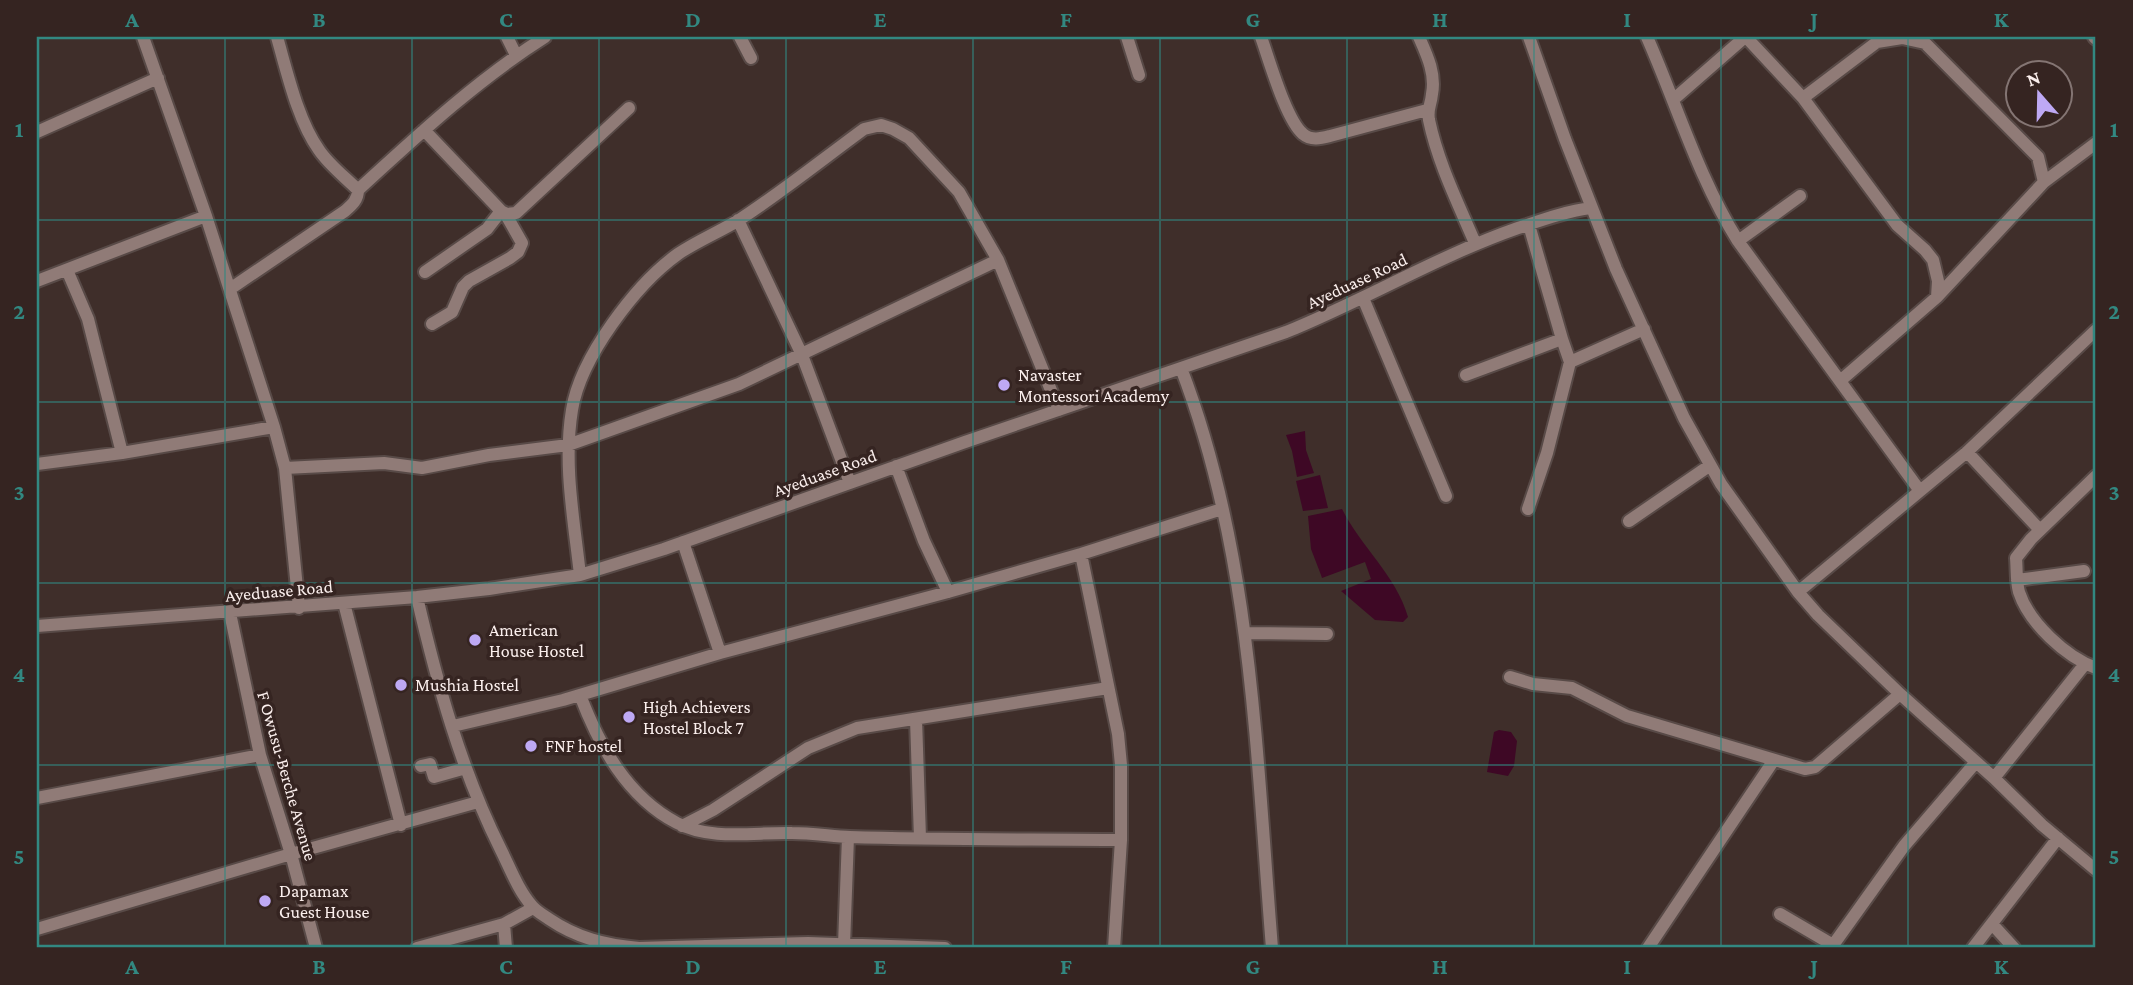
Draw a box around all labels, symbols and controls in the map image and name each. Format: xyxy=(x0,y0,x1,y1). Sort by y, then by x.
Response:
text: A xyxy=(124,6,139,32)
text: B xyxy=(312,6,326,32)
text: C xyxy=(499,6,513,32)
text: D xyxy=(685,6,701,32)
text: E xyxy=(873,6,887,32)
text: F xyxy=(1060,6,1072,32)
text: G xyxy=(1246,6,1261,32)
text: H xyxy=(1432,6,1448,32)
text: I xyxy=(1623,6,1631,32)
text: J xyxy=(1808,6,1818,32)
text: K xyxy=(1994,6,2009,32)
north arrow xyxy=(2004,60,2074,130)
text: N xyxy=(2024,66,2043,91)
text: 1 xyxy=(15,116,24,142)
text: 1 xyxy=(2110,116,2119,142)
street label: Ayeduase Road xyxy=(1304,249,1411,313)
text: 2 xyxy=(13,298,25,324)
text: 2 xyxy=(2108,298,2120,324)
place label: Navaster Montessori Academy xyxy=(1018,365,1170,406)
marker: Navaster Montessori Academy xyxy=(996,377,1012,393)
street label: Ayeduase Road xyxy=(771,445,880,501)
text: 3 xyxy=(13,479,25,505)
text: 3 xyxy=(2108,479,2120,505)
street label: Ayeduase Road xyxy=(224,576,334,606)
place label: American House Hostel xyxy=(489,620,584,661)
marker: American House Hostel xyxy=(467,632,483,648)
text: 4 xyxy=(13,661,25,687)
text: 4 xyxy=(2108,661,2120,687)
place label: Mushia Hostel xyxy=(415,675,519,695)
marker: Mushia Hostel xyxy=(393,677,409,693)
street label: F Owusu-Berche Avenue xyxy=(253,689,321,863)
place label: High Achievers Hostel Block 7 xyxy=(643,697,751,738)
marker: High Achievers Hostel Block 7 xyxy=(621,709,637,725)
place label: FNF hostel xyxy=(545,736,622,756)
marker: FNF hostel xyxy=(523,738,539,754)
text: 5 xyxy=(13,843,25,869)
text: 5 xyxy=(2108,843,2120,869)
place label: Dapamax Guest House xyxy=(279,881,370,922)
marker: Dapamax Guest House xyxy=(257,893,273,909)
text: A xyxy=(124,953,139,979)
text: B xyxy=(312,953,326,979)
text: C xyxy=(499,953,513,979)
text: D xyxy=(685,953,701,979)
text: E xyxy=(873,953,887,979)
text: F xyxy=(1060,953,1072,979)
text: G xyxy=(1246,953,1261,979)
text: H xyxy=(1432,953,1448,979)
text: I xyxy=(1623,953,1631,979)
text: J xyxy=(1808,953,1818,979)
text: K xyxy=(1994,953,2009,979)

